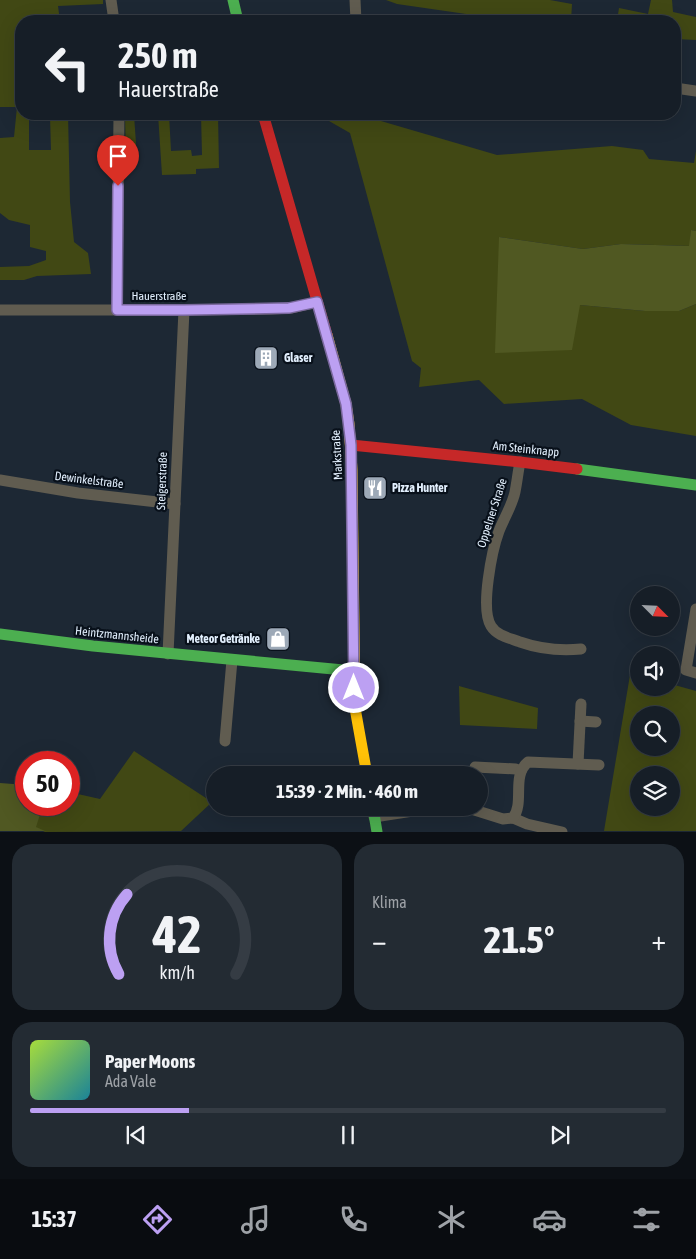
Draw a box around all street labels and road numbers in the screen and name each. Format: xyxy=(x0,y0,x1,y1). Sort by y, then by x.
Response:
street label: Hauerstraße xyxy=(132,289,187,303)
street label: Markstraße xyxy=(329,430,345,480)
street label: Am Steinknapp xyxy=(492,439,560,459)
street label: Steigerstraße xyxy=(154,452,170,510)
street label: Dewinkelstraße xyxy=(54,469,124,491)
street label: Oppelner Straße xyxy=(474,477,510,549)
street label: Heintzmannsheide xyxy=(74,624,160,646)

